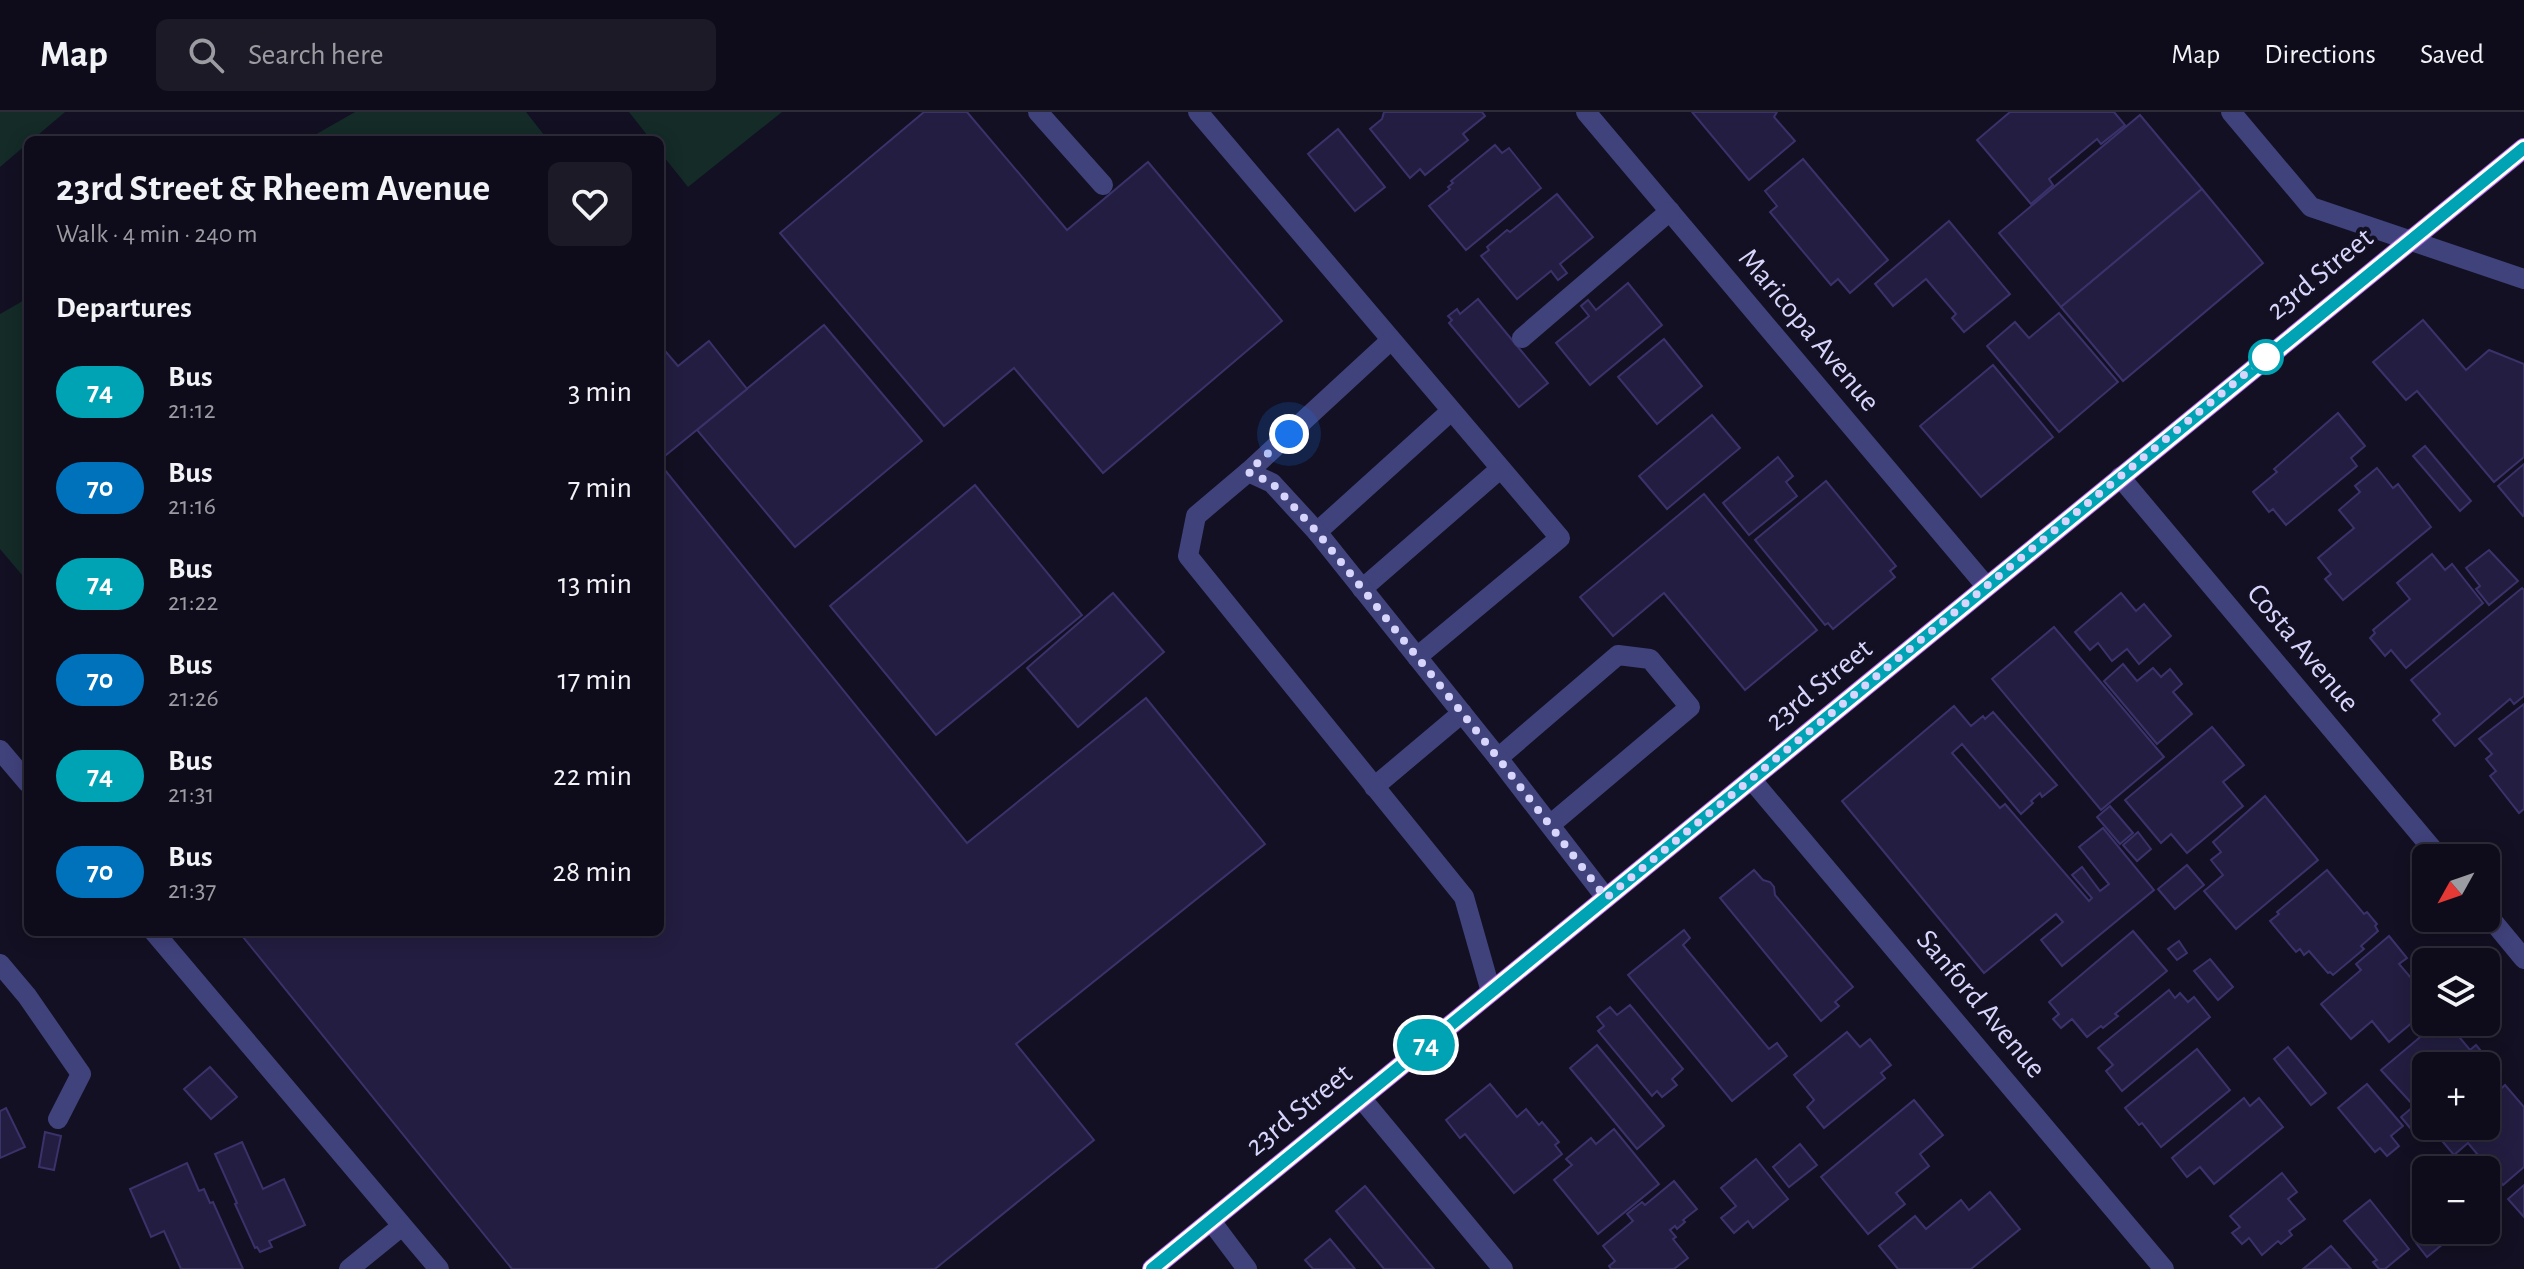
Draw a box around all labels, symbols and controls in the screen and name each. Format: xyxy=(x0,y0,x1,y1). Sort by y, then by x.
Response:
search box xyxy=(156,19,716,91)
icon: search xyxy=(184,33,228,77)
text: Map xyxy=(40,36,108,74)
text: Search here xyxy=(248,40,384,70)
text: Map xyxy=(2171,41,2220,69)
text: Directions xyxy=(2264,41,2376,69)
text: Saved xyxy=(2420,41,2484,69)
button: heart xyxy=(548,162,632,246)
text: 23rd Street & Rheem Avenue xyxy=(56,170,490,208)
text: Walk · 4 min · 240 m xyxy=(56,221,258,247)
street label: 23rd Street xyxy=(2261,222,2379,326)
street label: Maricopa Avenue xyxy=(1733,243,1885,417)
text: Departures xyxy=(56,293,192,323)
unlabelled marker xyxy=(2249,340,2283,374)
text: Bus xyxy=(168,362,213,392)
text: 3 min xyxy=(568,377,632,407)
text: 74 xyxy=(87,378,113,406)
text: 21:12 xyxy=(168,397,216,423)
your location xyxy=(1269,414,1309,454)
text: Bus xyxy=(168,458,213,488)
text: 7 min xyxy=(568,473,632,503)
text: 70 xyxy=(87,474,113,502)
text: 21:16 xyxy=(168,493,216,519)
text: Bus xyxy=(168,554,213,584)
text: 13 min xyxy=(558,569,632,599)
text: 74 xyxy=(87,570,113,598)
street label: Costa Avenue xyxy=(2241,578,2365,718)
text: 21:22 xyxy=(168,589,218,615)
street label: 23rd Street xyxy=(1760,633,1878,737)
text: Bus xyxy=(168,650,213,680)
text: 17 min xyxy=(557,665,632,695)
text: 70 xyxy=(87,666,113,694)
text: 21:26 xyxy=(168,685,219,711)
text: Bus xyxy=(168,746,213,776)
text: 22 min xyxy=(553,761,632,791)
text: 74 xyxy=(87,762,113,790)
text: 21:31 xyxy=(168,781,214,807)
text: Bus xyxy=(168,842,213,872)
north arrow xyxy=(2412,844,2500,932)
map controls xyxy=(2412,844,2500,1244)
text: 28 min xyxy=(552,857,632,887)
text: 70 xyxy=(87,858,113,886)
text: 21:37 xyxy=(168,877,216,903)
street label: Sanford Avenue xyxy=(1911,924,2051,1084)
button: layers xyxy=(2412,948,2500,1036)
line badge: 74 xyxy=(1390,1019,1462,1071)
text: 74 xyxy=(1413,1031,1439,1059)
button: + xyxy=(2412,1052,2500,1140)
street label: 23rd Street xyxy=(1240,1058,1358,1162)
button: − xyxy=(2412,1156,2500,1244)

